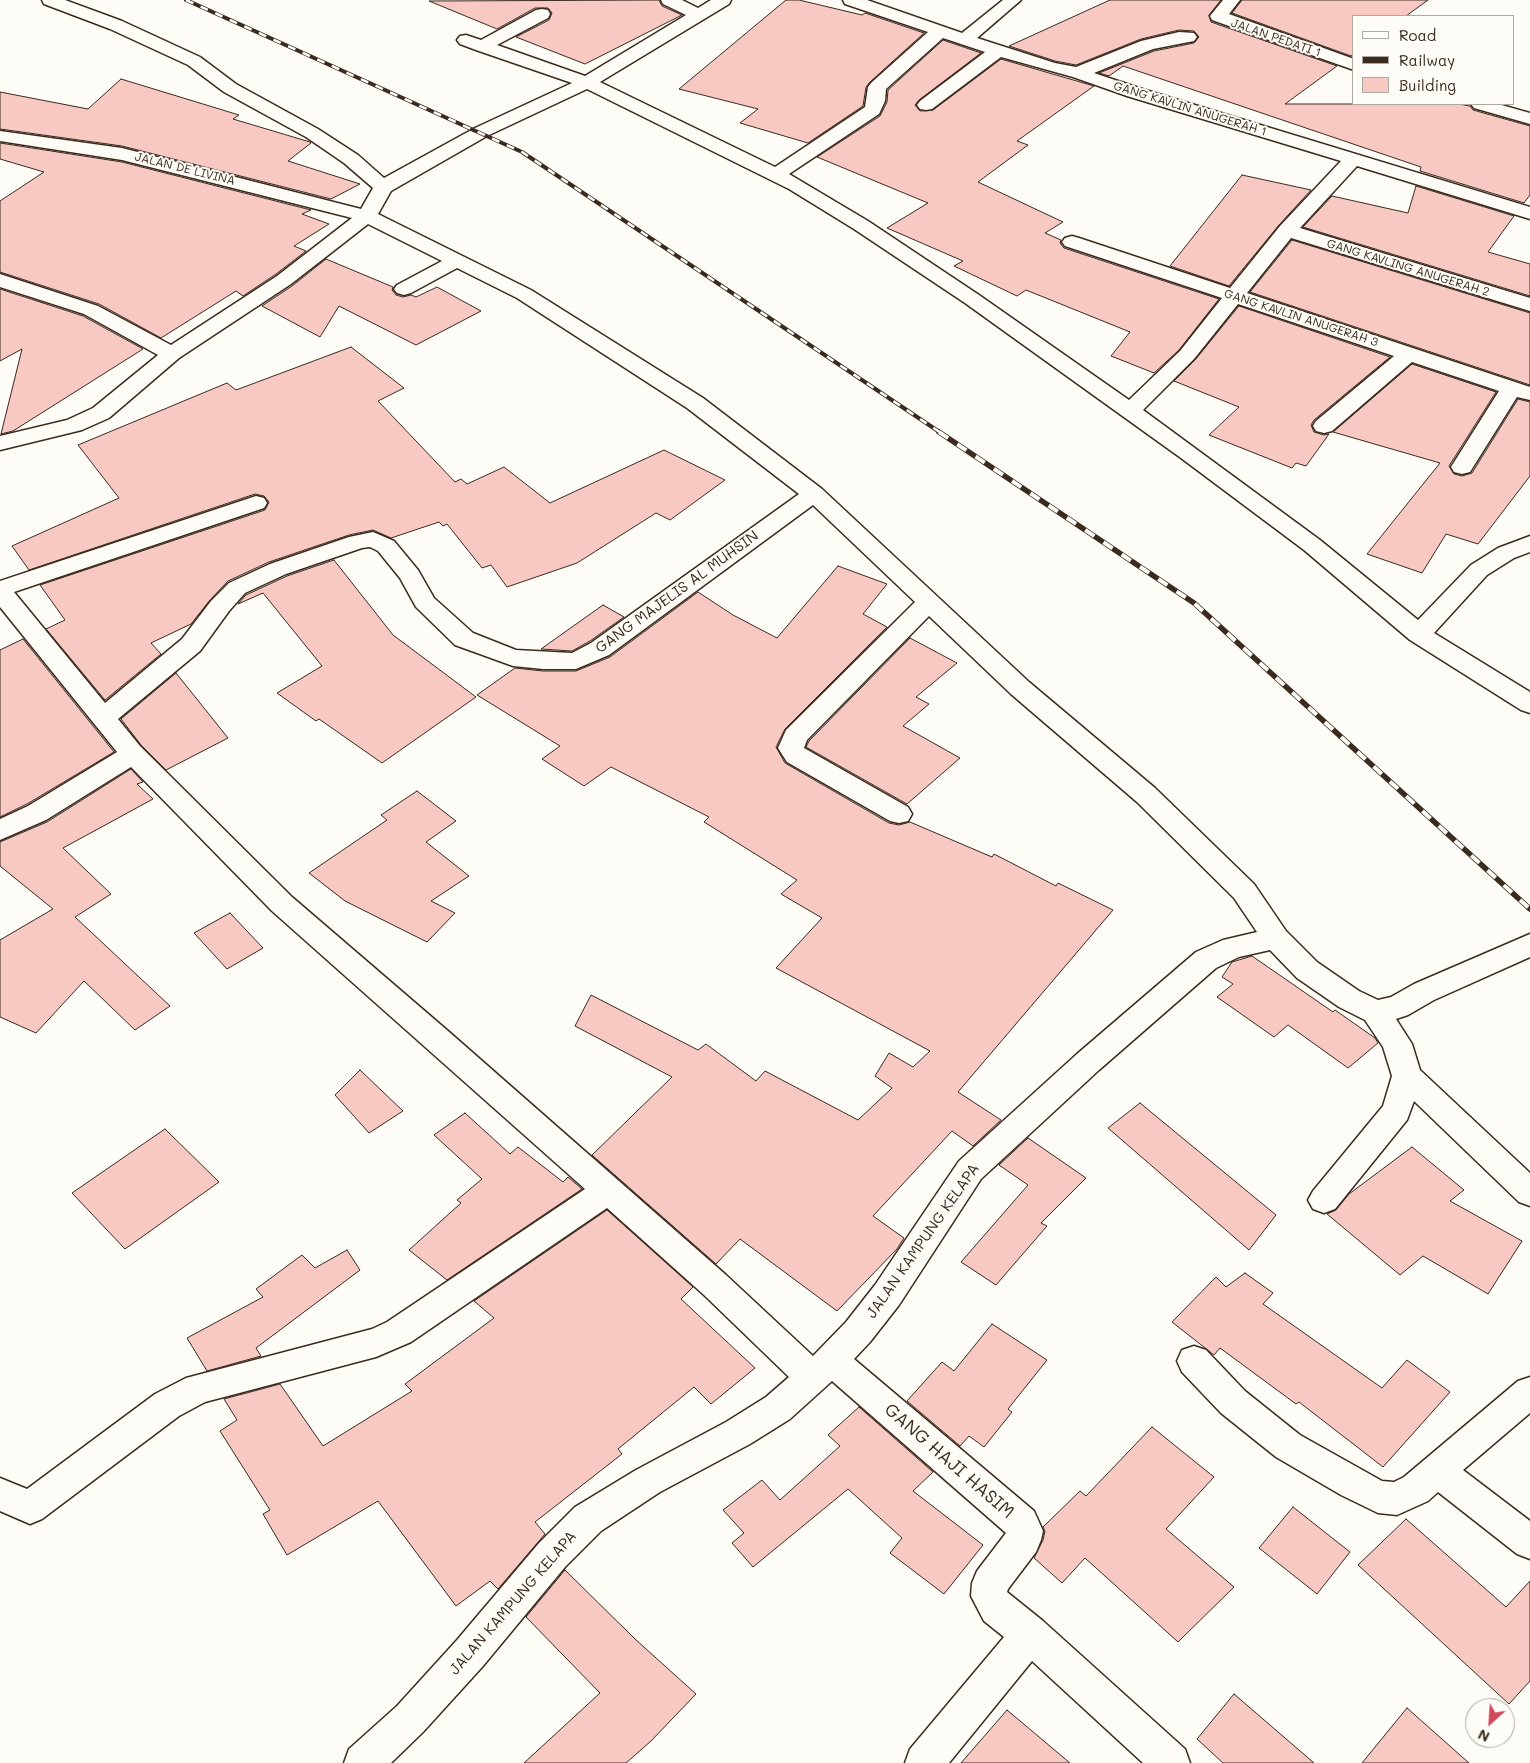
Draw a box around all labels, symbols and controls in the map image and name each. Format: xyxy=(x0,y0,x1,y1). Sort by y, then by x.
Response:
legend xyxy=(1352,15,1515,105)
street label: JALAN PEDATI 1 xyxy=(1229,16,1323,60)
text: Road xyxy=(1399,25,1436,45)
text: Railway xyxy=(1399,50,1455,70)
text: Building xyxy=(1399,75,1456,95)
street label: GANG KAVLIN ANUGERAH 1 xyxy=(1112,79,1268,139)
street label: JALAN DE LIVINA xyxy=(133,150,237,188)
street label: GANG KAVLING ANUGERAH 2 xyxy=(1325,236,1491,300)
street label: GANG KAVLIN ANUGERAH 3 xyxy=(1222,286,1380,350)
street label: GANG MAJELIS AL MUHSIN xyxy=(592,527,762,657)
street label: JALAN KAMPUNG KELAPA xyxy=(863,1160,983,1322)
street label: GANG HAJI HASIM xyxy=(880,1399,1018,1523)
street label: JALAN KAMPUNG KELAPA xyxy=(446,1527,580,1679)
north arrow xyxy=(1465,1698,1515,1748)
text: N xyxy=(1475,1725,1493,1747)

